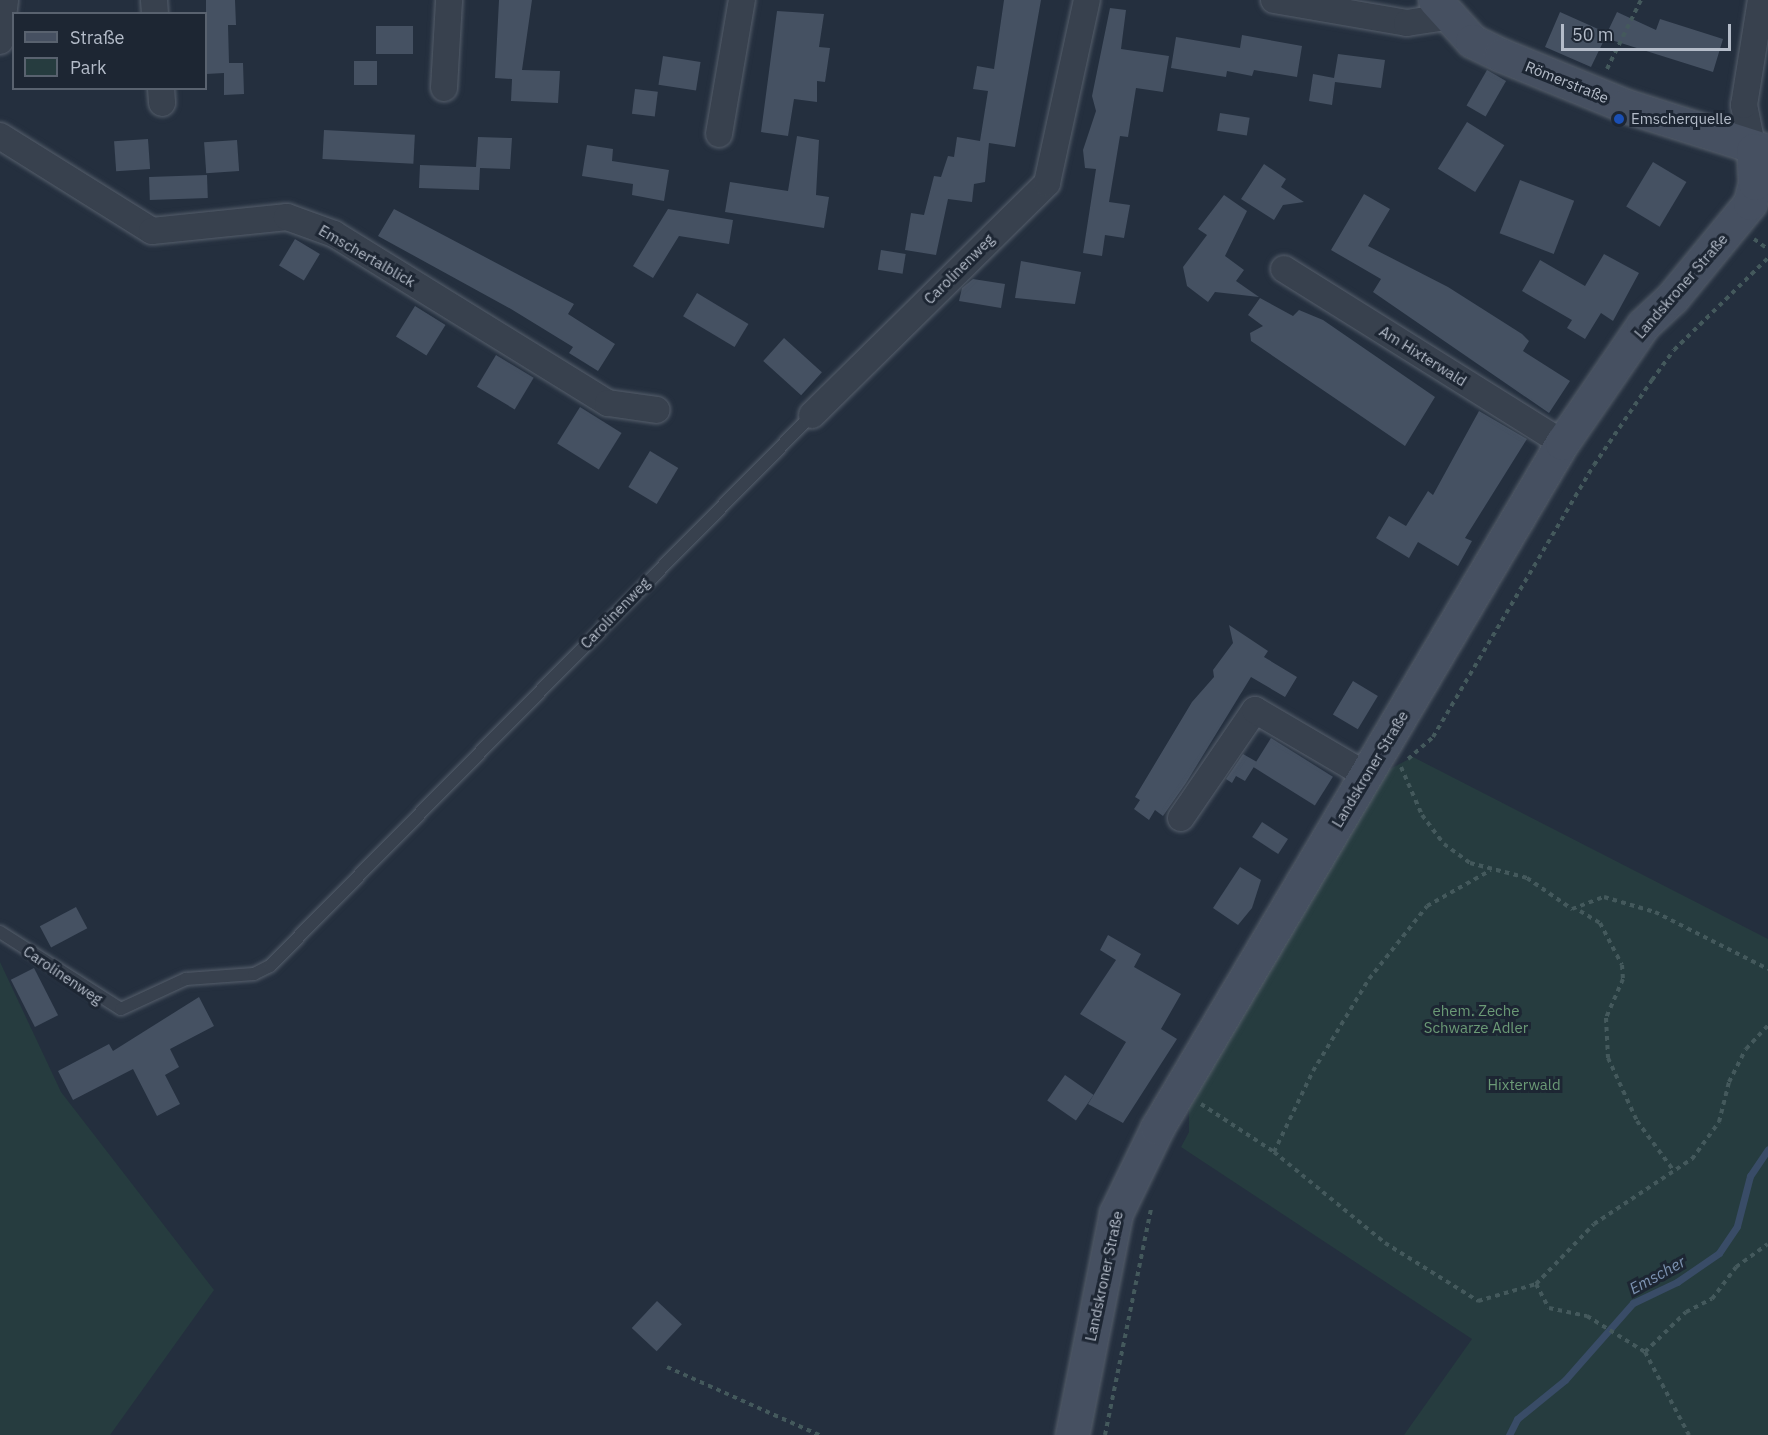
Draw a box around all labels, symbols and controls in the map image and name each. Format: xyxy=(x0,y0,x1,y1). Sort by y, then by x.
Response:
legend xyxy=(12,12,207,90)
scale bar xyxy=(1564,12,1734,50)
text: 50 m xyxy=(1572,23,1614,46)
text: Straße xyxy=(70,26,124,49)
text: Park xyxy=(70,56,106,79)
street label: Römerstraße xyxy=(1523,57,1611,107)
place label: Emscherquelle xyxy=(1631,110,1732,128)
marker: Emscherquelle xyxy=(1612,112,1626,126)
street label: Emschertalblick xyxy=(316,221,418,291)
street label: Carolinenweg xyxy=(920,230,998,308)
street label: Landskroner Straße xyxy=(1631,230,1731,342)
street label: Am Hixterwald xyxy=(1376,322,1470,390)
street label: Carolinenweg xyxy=(577,574,653,652)
street label: Landskroner Straße xyxy=(1328,707,1412,831)
street label: Carolinenweg xyxy=(20,942,106,1008)
park label: ehem. Zeche Schwarze Adler xyxy=(1424,1001,1528,1036)
park label: Hixterwald xyxy=(1487,1076,1561,1094)
street label: Landskroner Straße xyxy=(1081,1209,1127,1343)
water label: Emscher xyxy=(1626,1252,1688,1298)

